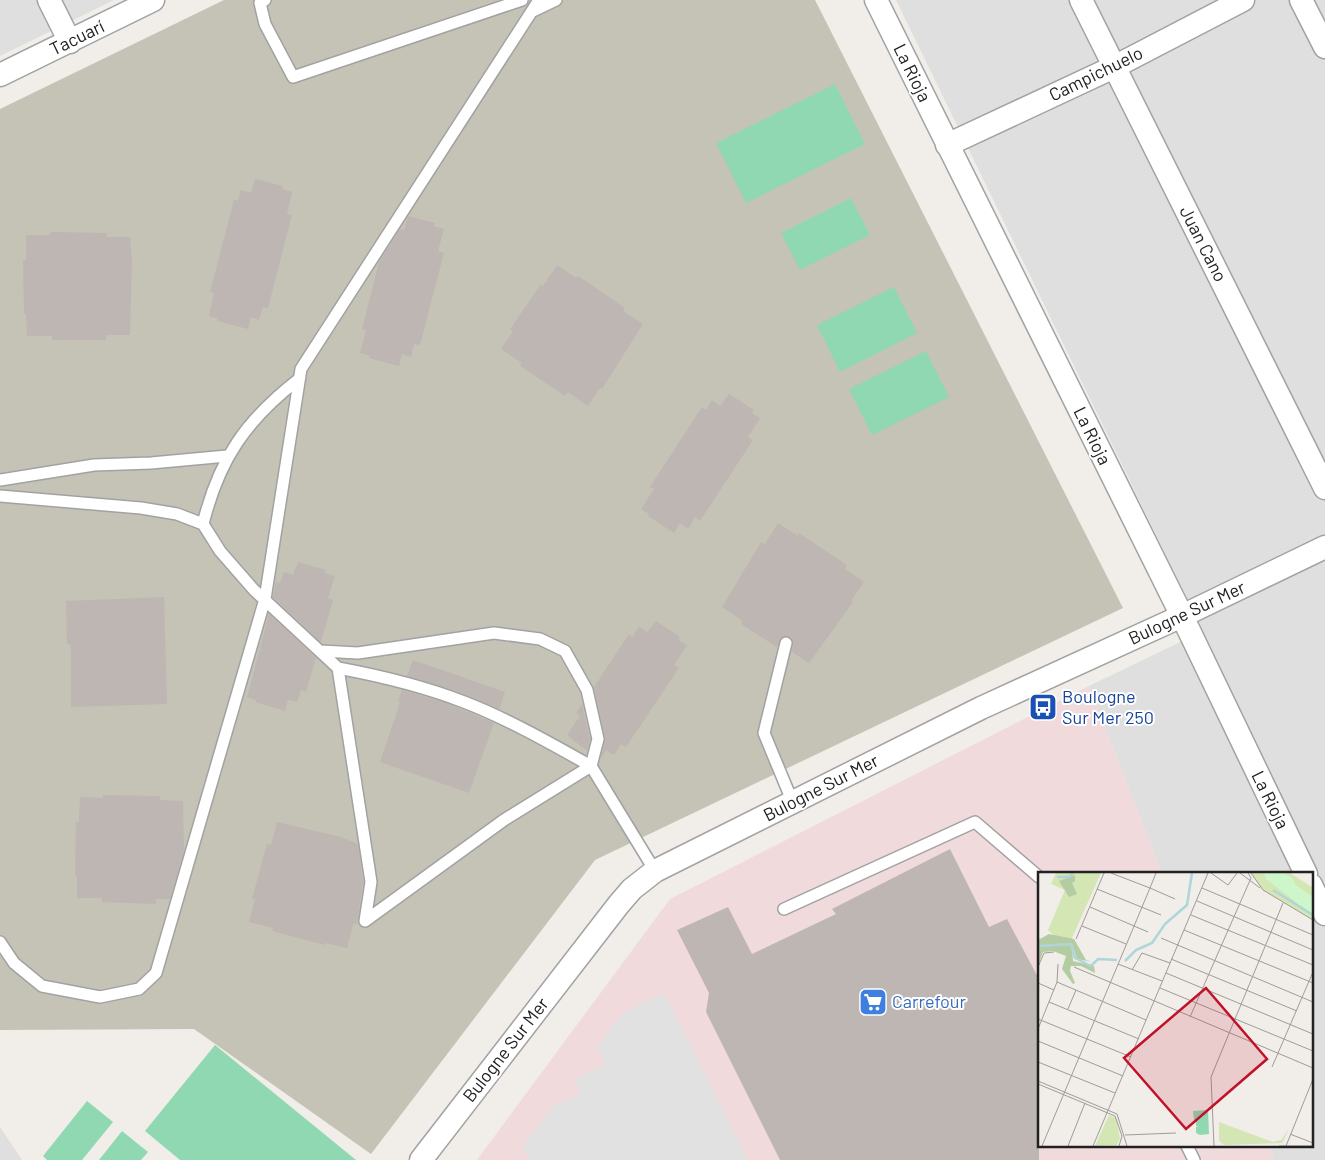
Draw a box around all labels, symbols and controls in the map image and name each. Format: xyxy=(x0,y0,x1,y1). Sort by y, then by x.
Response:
street label: Tacuarí xyxy=(46,14,107,60)
street label: La Rioja xyxy=(889,40,936,105)
street label: Campichuelo xyxy=(1045,41,1146,105)
street label: Juan Cano xyxy=(1175,202,1232,285)
street label: La Rioja xyxy=(1069,403,1116,468)
street label: Bulogne Sur Mer xyxy=(1125,575,1249,649)
place label: Boulogne Sur Mer 250 xyxy=(1062,685,1154,728)
bus stop icon: Boulogne Sur Mer 250 xyxy=(1028,692,1058,722)
street label: Bulogne Sur Mer xyxy=(759,748,882,826)
street label: La Rioja xyxy=(1247,767,1294,832)
inset map xyxy=(1038,872,1312,1148)
supermarket icon: Carrefour xyxy=(858,987,888,1017)
place label: Carrefour xyxy=(892,990,966,1012)
street label: Bulogne Sur Mer xyxy=(458,992,553,1106)

